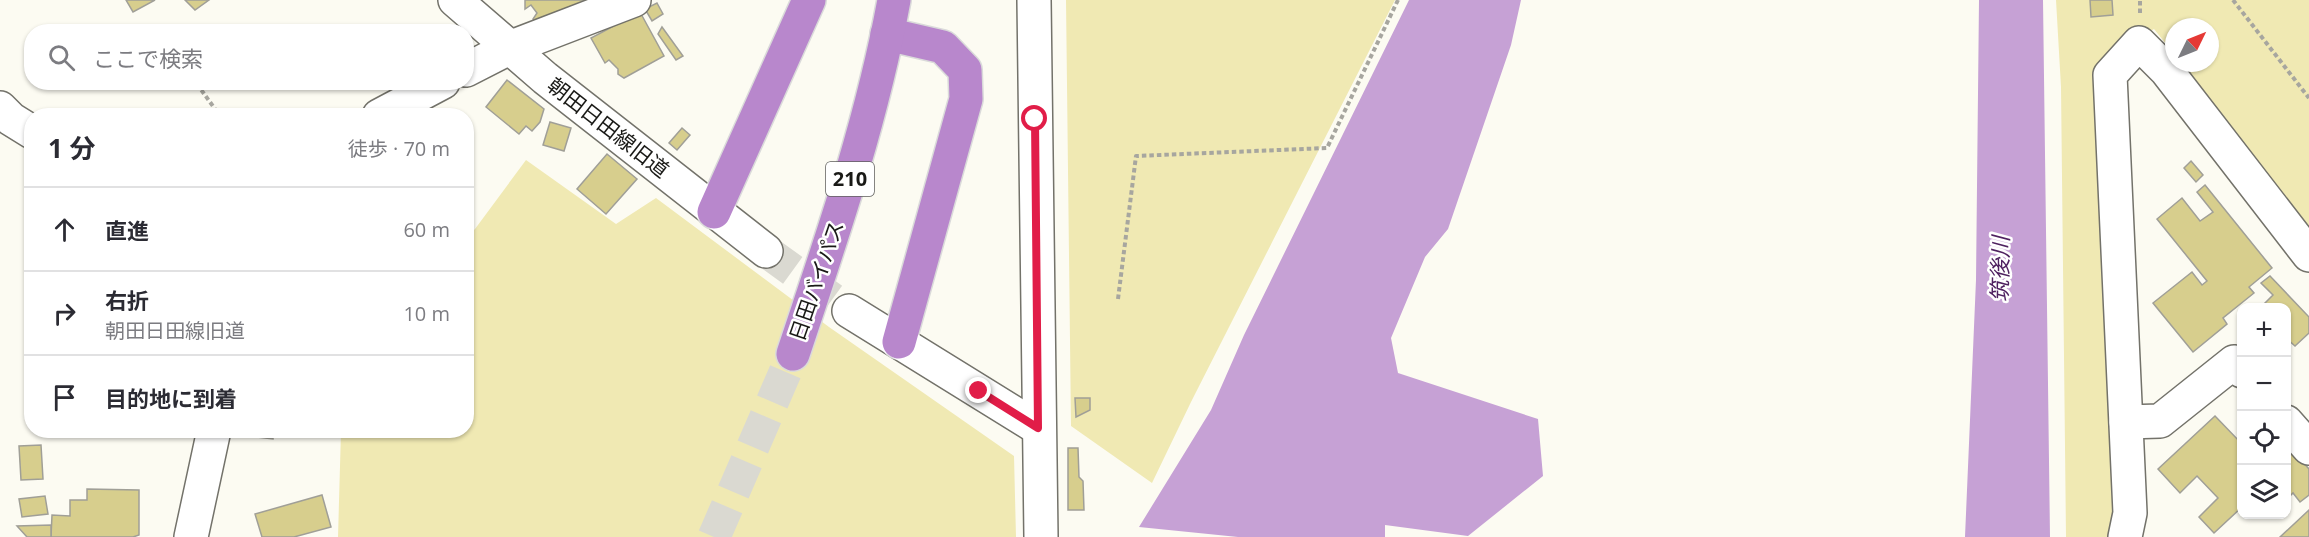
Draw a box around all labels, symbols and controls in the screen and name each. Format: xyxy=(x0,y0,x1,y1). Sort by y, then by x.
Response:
north arrow xyxy=(2165,18,2219,72)
search box xyxy=(24,24,474,90)
icon: search xyxy=(45,41,78,74)
text: ここで検索 xyxy=(93,43,203,73)
street label: 朝田日田線旧道 xyxy=(542,71,675,183)
route start xyxy=(1021,105,1047,131)
text: 1 分 xyxy=(48,130,96,166)
text: 徒歩 · 70 m xyxy=(348,135,450,162)
road number: 210 xyxy=(826,162,874,196)
icon: ahead xyxy=(48,213,81,246)
text: 直進 xyxy=(105,215,149,245)
text: 60 m xyxy=(403,216,450,243)
street label: 日田バイパス xyxy=(782,217,850,345)
water label: 筑後川 xyxy=(1983,234,2015,302)
text: 右折 xyxy=(105,285,149,315)
icon: right xyxy=(48,297,81,330)
text: 10 m xyxy=(403,300,450,327)
map controls xyxy=(2237,303,2291,519)
button: + xyxy=(2237,303,2291,357)
text: 朝田日田線旧道 xyxy=(105,317,245,344)
button: − xyxy=(2237,357,2291,411)
route end xyxy=(965,377,991,403)
icon: arrive xyxy=(48,381,81,414)
text: 目的地に到着 xyxy=(105,383,237,413)
button: locate xyxy=(2237,411,2291,465)
button: layers xyxy=(2237,465,2291,519)

